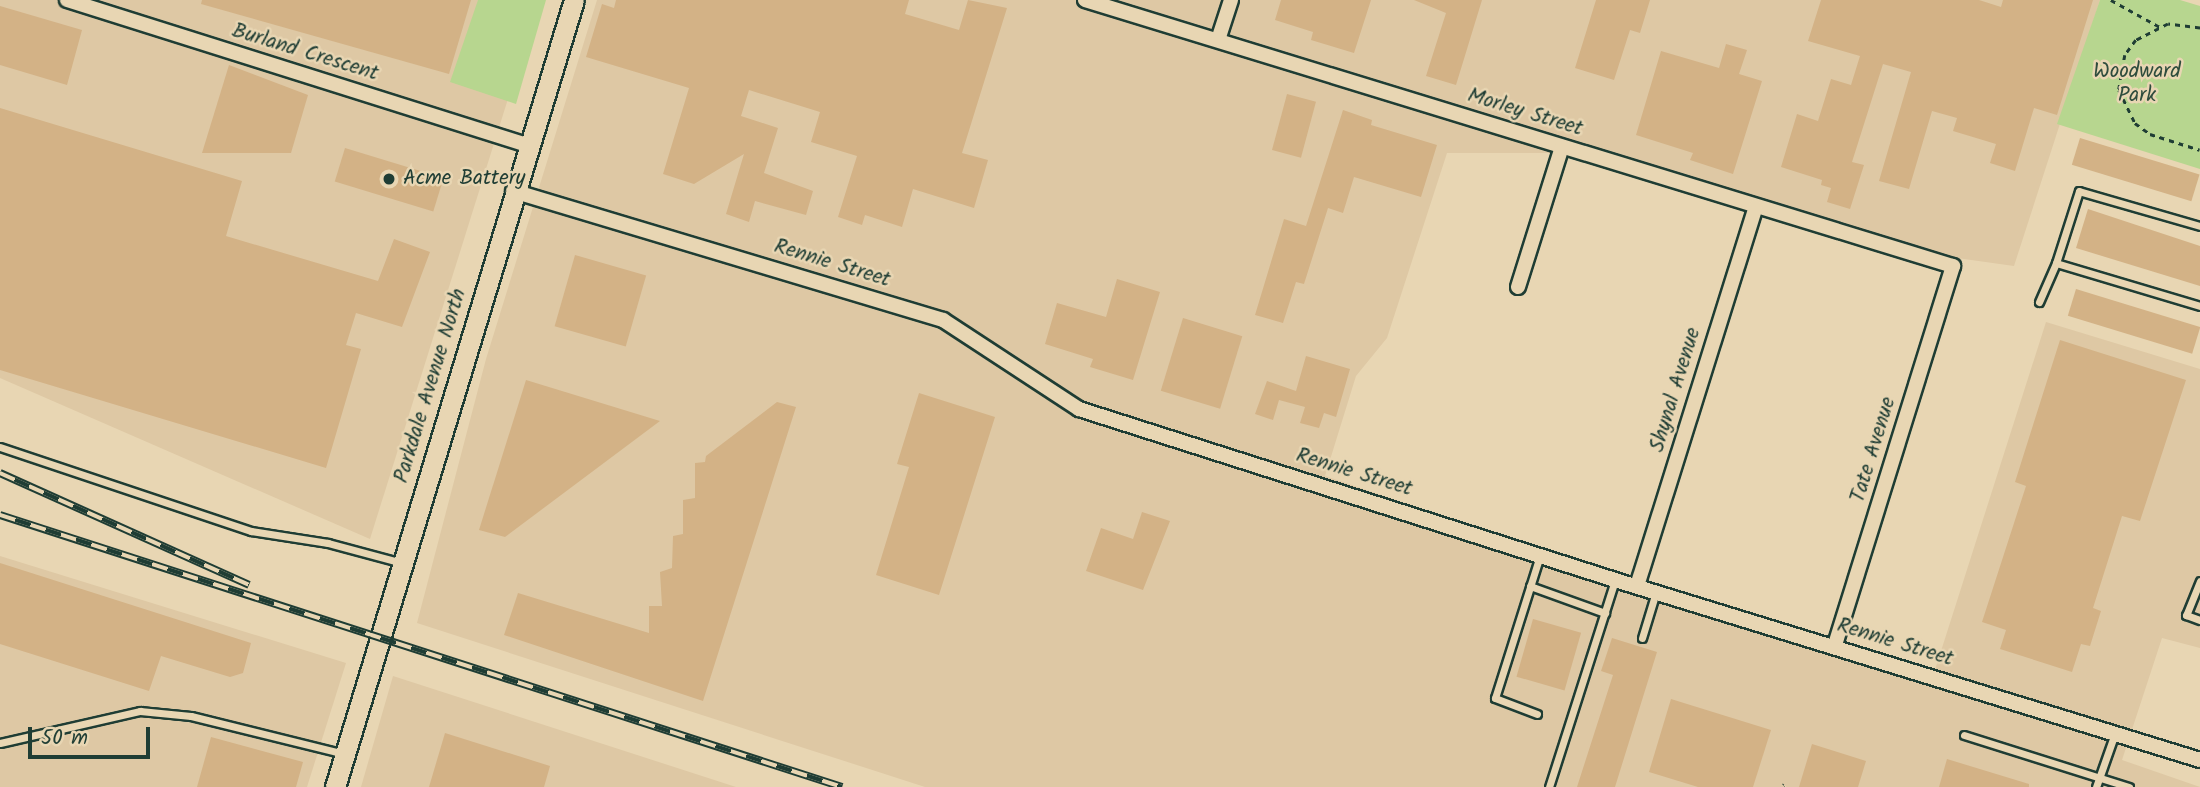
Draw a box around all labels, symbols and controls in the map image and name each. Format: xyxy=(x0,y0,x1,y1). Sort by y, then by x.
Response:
street label: Burland Crescent xyxy=(229,19,381,87)
park label: Woodward Park xyxy=(2093,59,2181,109)
street label: Morley Street xyxy=(1464,84,1586,142)
place label: Acme Battery xyxy=(403,166,525,192)
marker: Acme Battery xyxy=(381,171,397,187)
street label: Rennie Street xyxy=(771,234,893,294)
street label: Parkdale Avenue North xyxy=(389,286,473,486)
street label: Shynal Avenue xyxy=(1645,325,1707,455)
street label: Tate Avenue xyxy=(1846,394,1902,506)
street label: Rennie Street xyxy=(1293,443,1415,503)
street label: Rennie Street xyxy=(1834,613,1956,673)
scale bar xyxy=(32,714,154,758)
text: 50 m xyxy=(41,722,88,755)

